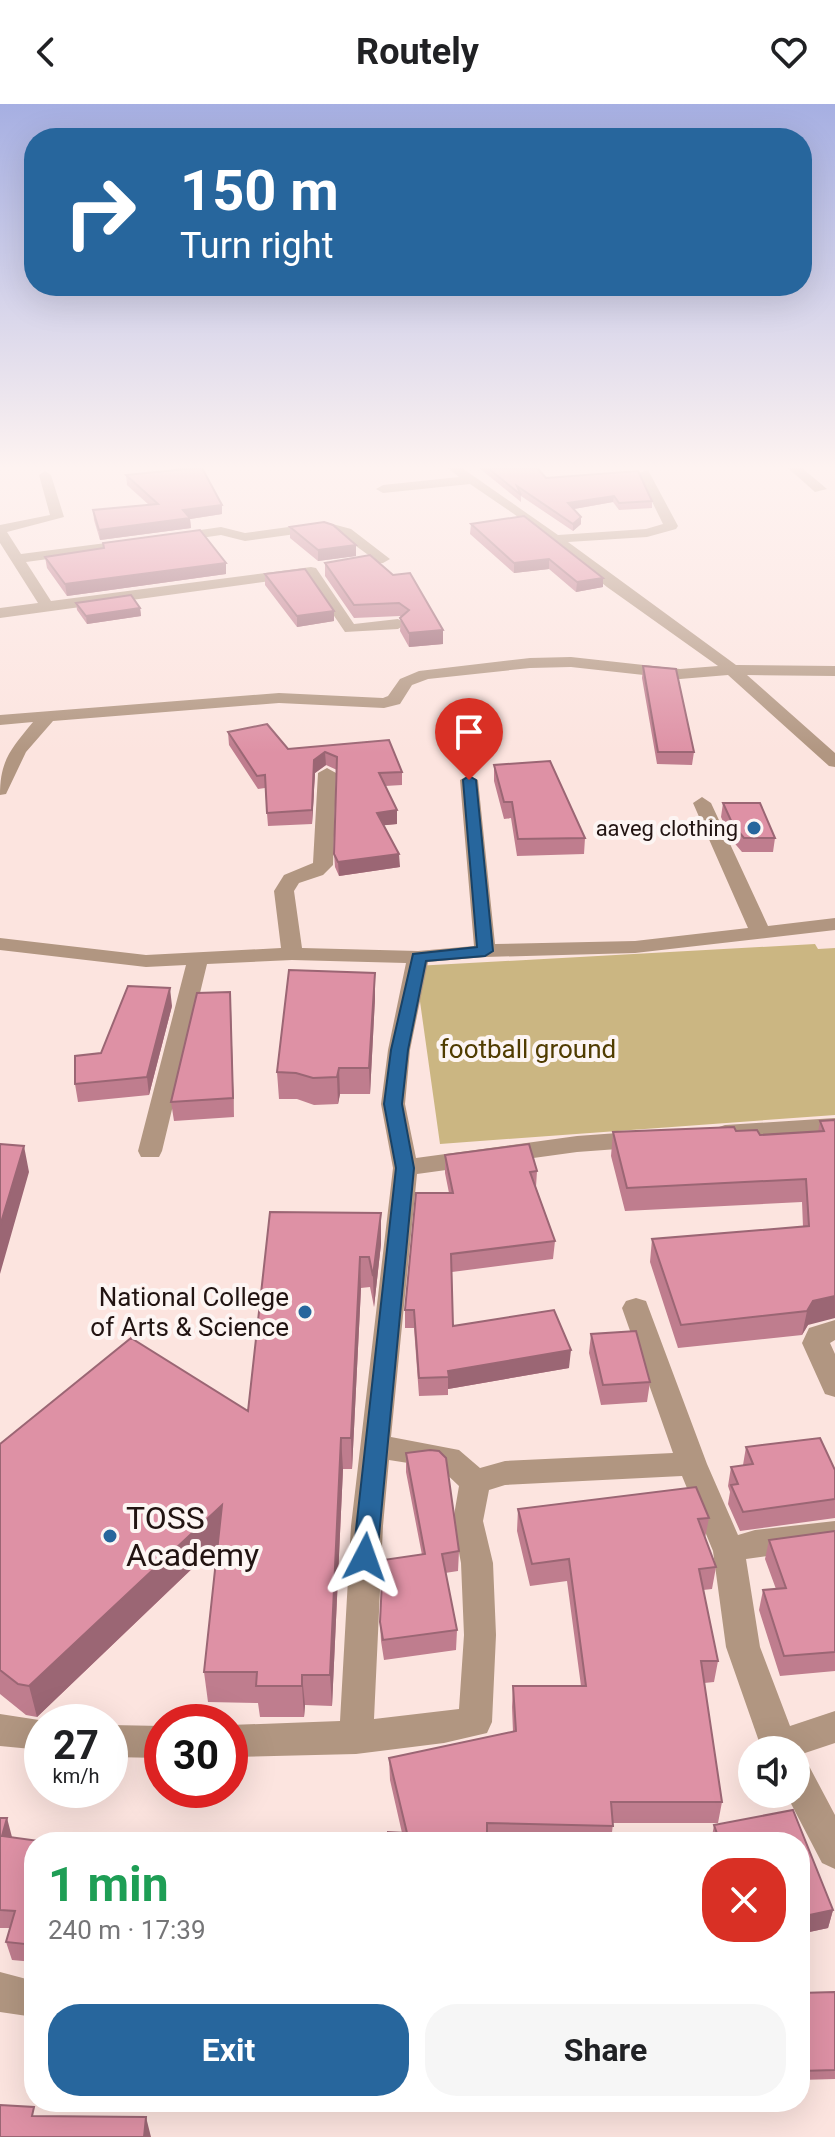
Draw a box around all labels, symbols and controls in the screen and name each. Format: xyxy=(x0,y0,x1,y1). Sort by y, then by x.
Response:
icon: back xyxy=(24,30,68,74)
icon: heart xyxy=(767,30,811,74)
text: Routely xyxy=(356,31,479,73)
text: 150 m xyxy=(180,158,339,224)
icon: right xyxy=(48,160,152,264)
text: Turn right xyxy=(180,225,333,267)
pin xyxy=(435,698,503,780)
icon: arrive xyxy=(447,710,491,754)
place label: aaveg clothing xyxy=(596,816,738,841)
marker: aaveg clothing xyxy=(745,819,763,837)
park label: football ground xyxy=(440,1034,616,1064)
place label: National College of Arts & Science xyxy=(90,1282,289,1342)
marker: National College of Arts & Science xyxy=(296,1303,314,1321)
place label: TOSS Academy xyxy=(126,1499,259,1574)
position arrow xyxy=(323,1515,407,1599)
marker: TOSS Academy xyxy=(101,1527,119,1545)
speed limit sign: 30 xyxy=(144,1704,248,1808)
text: 27 xyxy=(53,1722,99,1769)
map controls xyxy=(738,1736,810,1808)
button: sound xyxy=(738,1736,810,1808)
text: km/h xyxy=(53,1764,99,1788)
text: 1 min xyxy=(48,1856,169,1913)
button: close xyxy=(702,1858,786,1942)
text: 240 m · 17:39 xyxy=(48,1915,206,1945)
button: Exit xyxy=(48,2004,409,2096)
button: Share xyxy=(425,2004,786,2096)

